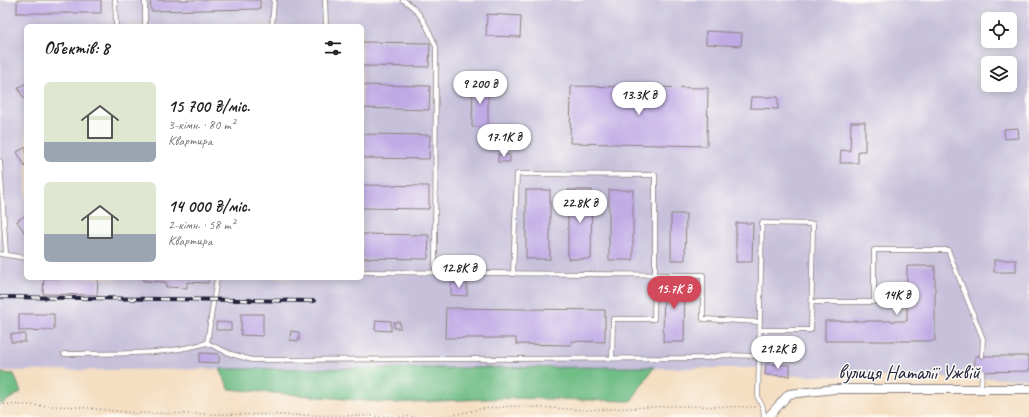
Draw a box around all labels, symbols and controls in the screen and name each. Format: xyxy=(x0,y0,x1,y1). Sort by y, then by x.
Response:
map controls xyxy=(981,12,1017,92)
button: locate xyxy=(981,12,1017,48)
icon: filters xyxy=(322,37,344,59)
text: Об’єктів: 8 xyxy=(44,38,110,59)
button: layers xyxy=(981,56,1017,92)
pin: 9 200 ₴ xyxy=(443,71,517,105)
text: 9 200 ₴ xyxy=(462,76,498,92)
pin: 13.3K ₴ xyxy=(602,82,676,116)
text: 13.3K ₴ xyxy=(621,87,657,103)
text: 15 700 ₴/міс. xyxy=(168,96,250,117)
icon: home xyxy=(76,98,124,146)
text: 3-кімн. · 80 m² xyxy=(168,117,235,133)
pin: 17.1K ₴ xyxy=(467,124,541,158)
text: 17.1K ₴ xyxy=(486,129,522,145)
text: Квартира xyxy=(168,133,212,149)
pin: 22.8K ₴ xyxy=(543,190,617,224)
text: 22.8K ₴ xyxy=(562,195,598,211)
text: 14 000 ₴/міс. xyxy=(168,196,250,217)
icon: home xyxy=(76,198,124,246)
text: 2-кімн. · 58 m² xyxy=(168,217,235,233)
text: Квартира xyxy=(168,233,212,249)
pin: 12.8K ₴ xyxy=(422,255,496,289)
text: 12.8K ₴ xyxy=(441,260,477,276)
pin: 15.7K ₴ xyxy=(637,276,711,310)
text: 15.7K ₴ xyxy=(656,281,692,297)
pin: 14K ₴ xyxy=(869,282,925,316)
text: 14K ₴ xyxy=(883,287,911,303)
pin: 21.2K ₴ xyxy=(741,336,815,370)
text: 21.2K ₴ xyxy=(760,341,796,357)
street label: вулиця Наталії Ужвій xyxy=(838,360,981,385)

